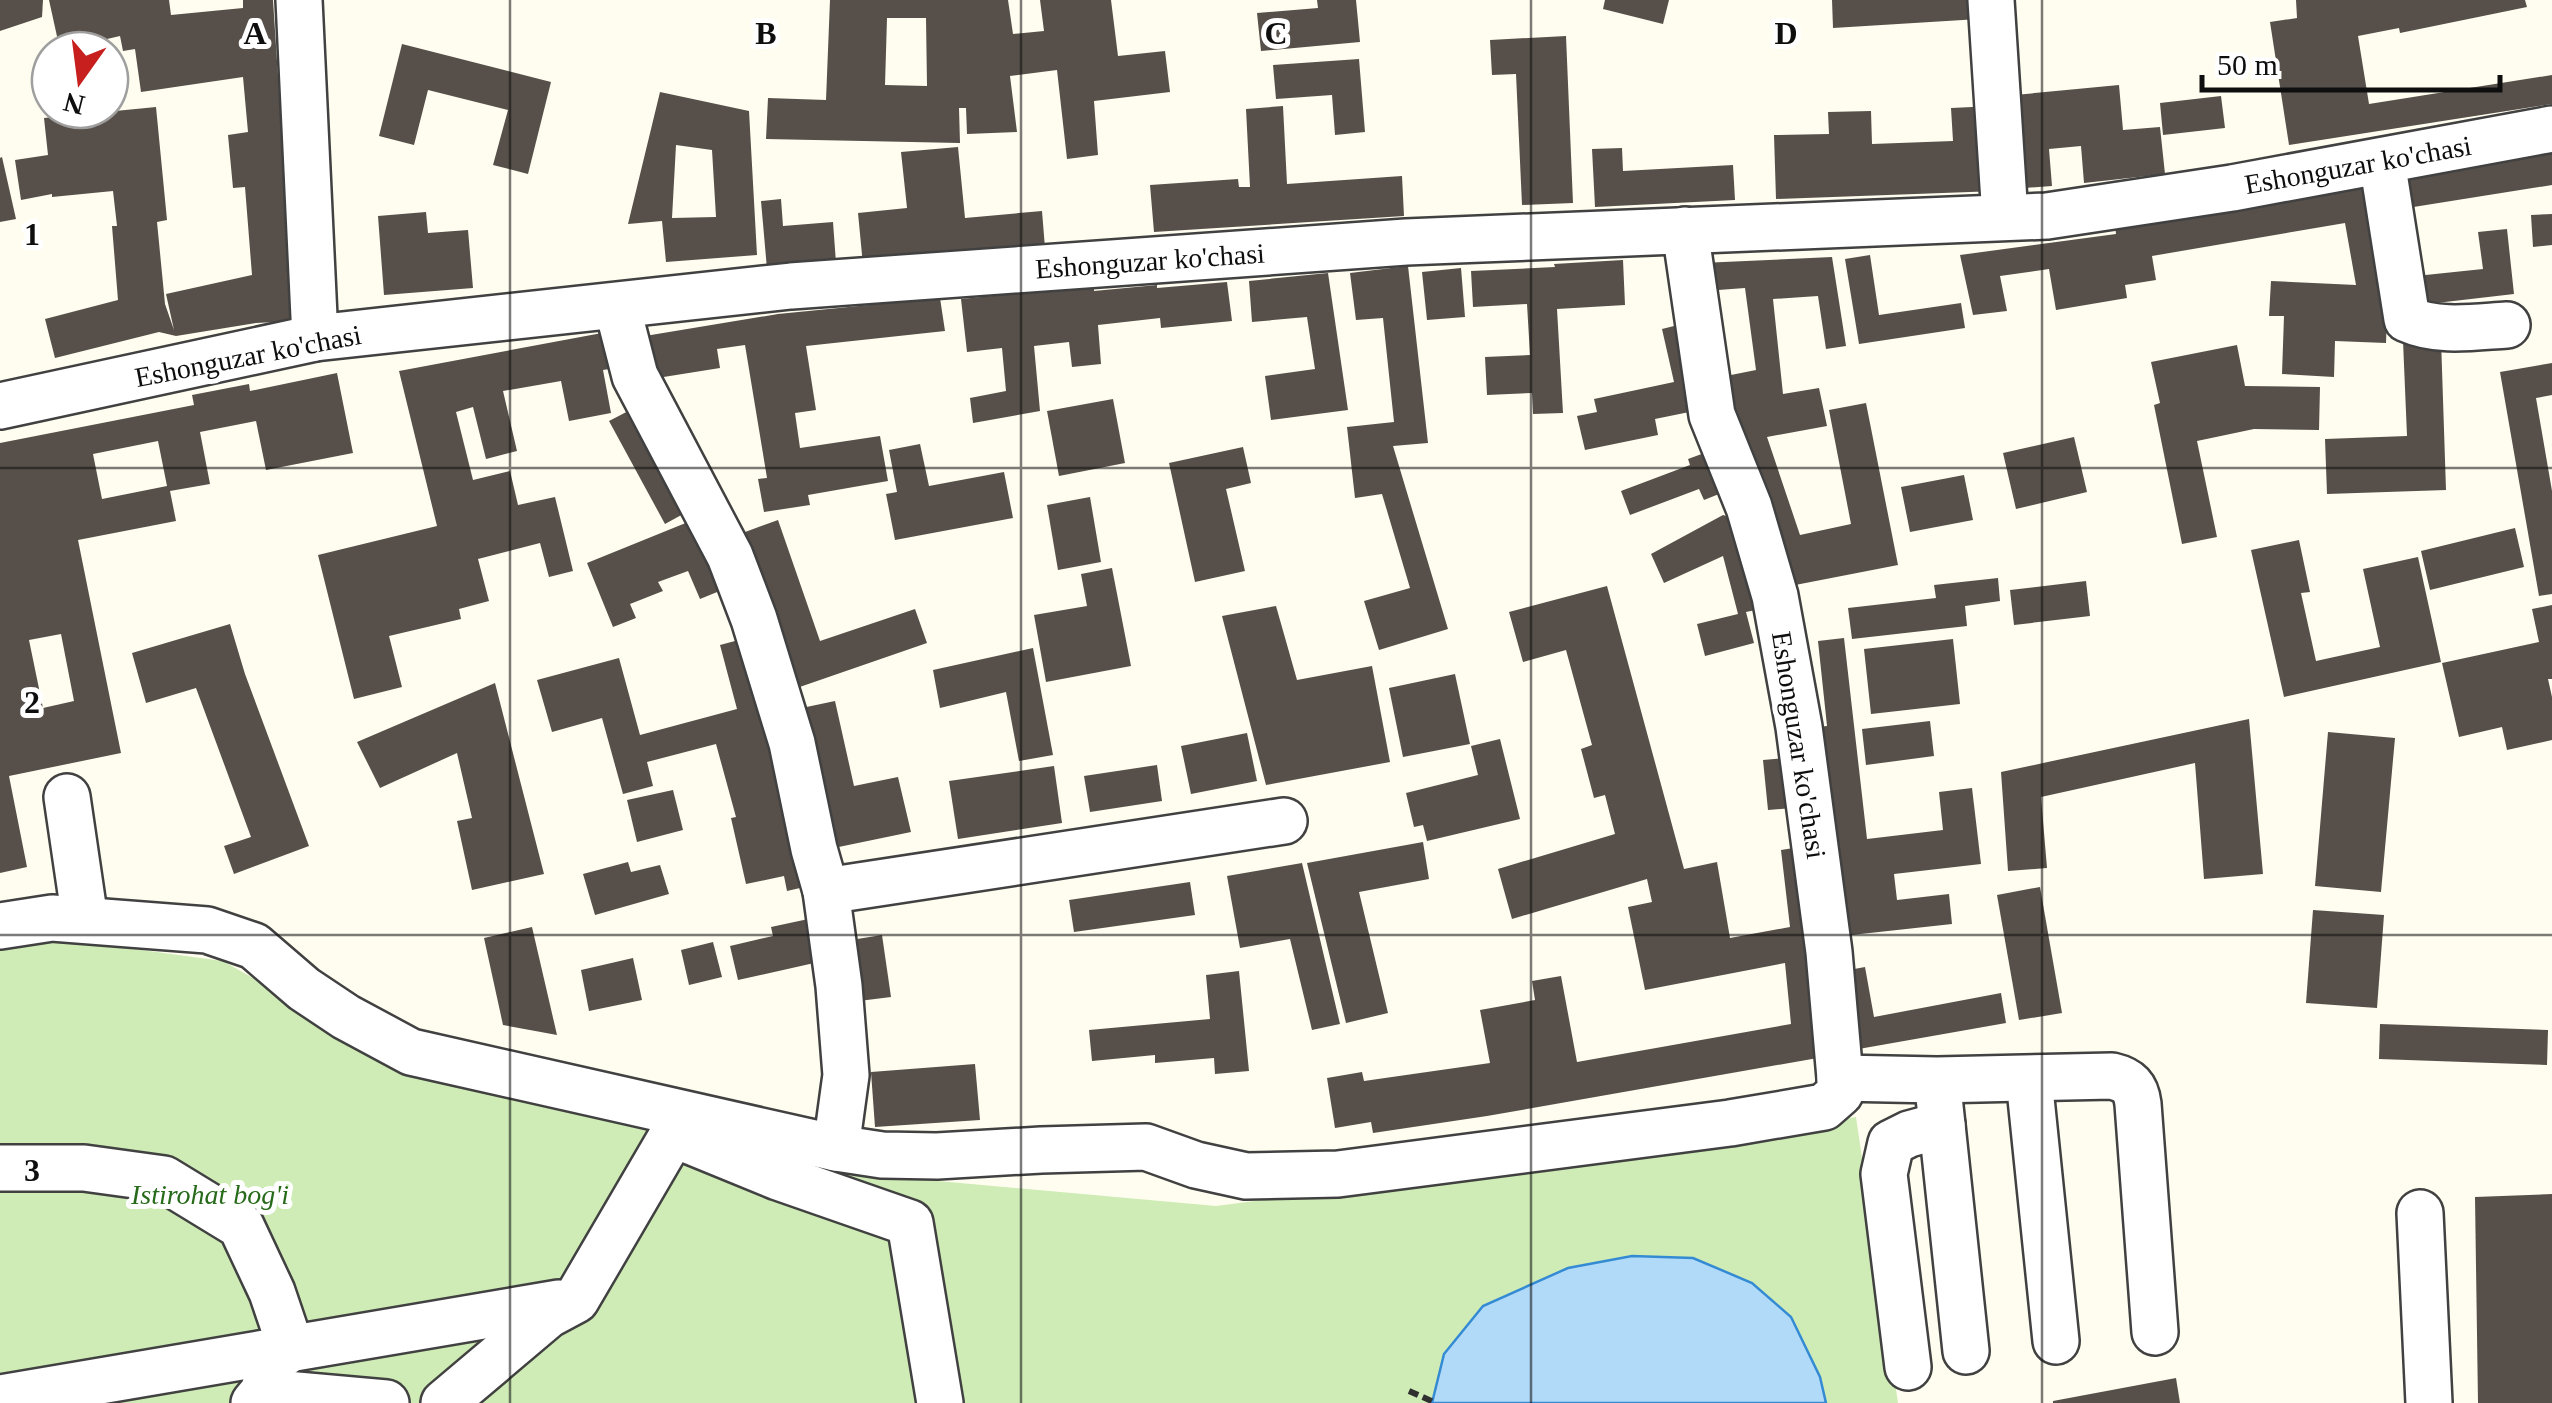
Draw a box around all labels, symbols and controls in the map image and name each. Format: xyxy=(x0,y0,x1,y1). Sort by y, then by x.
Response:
text: A xyxy=(243,15,267,51)
text: B xyxy=(755,15,777,51)
text: C xyxy=(1264,15,1288,51)
text: D xyxy=(1774,15,1798,51)
north arrow xyxy=(30,30,130,130)
scale bar xyxy=(2202,30,2500,92)
text: 50 m xyxy=(2217,48,2278,81)
text: N xyxy=(61,86,88,121)
street label: Eshonguzar ko'chasi xyxy=(2242,130,2474,200)
text: 1 xyxy=(24,216,40,252)
street label: Eshonguzar ko'chasi xyxy=(1034,238,1266,284)
street label: Eshonguzar ko'chasi xyxy=(132,319,364,393)
street label: Eshonguzar ko'chasi xyxy=(1766,629,1832,861)
text: 2 xyxy=(24,684,40,720)
text: 3 xyxy=(24,1152,40,1188)
park label: Istirohat bog'i xyxy=(130,1179,289,1210)

